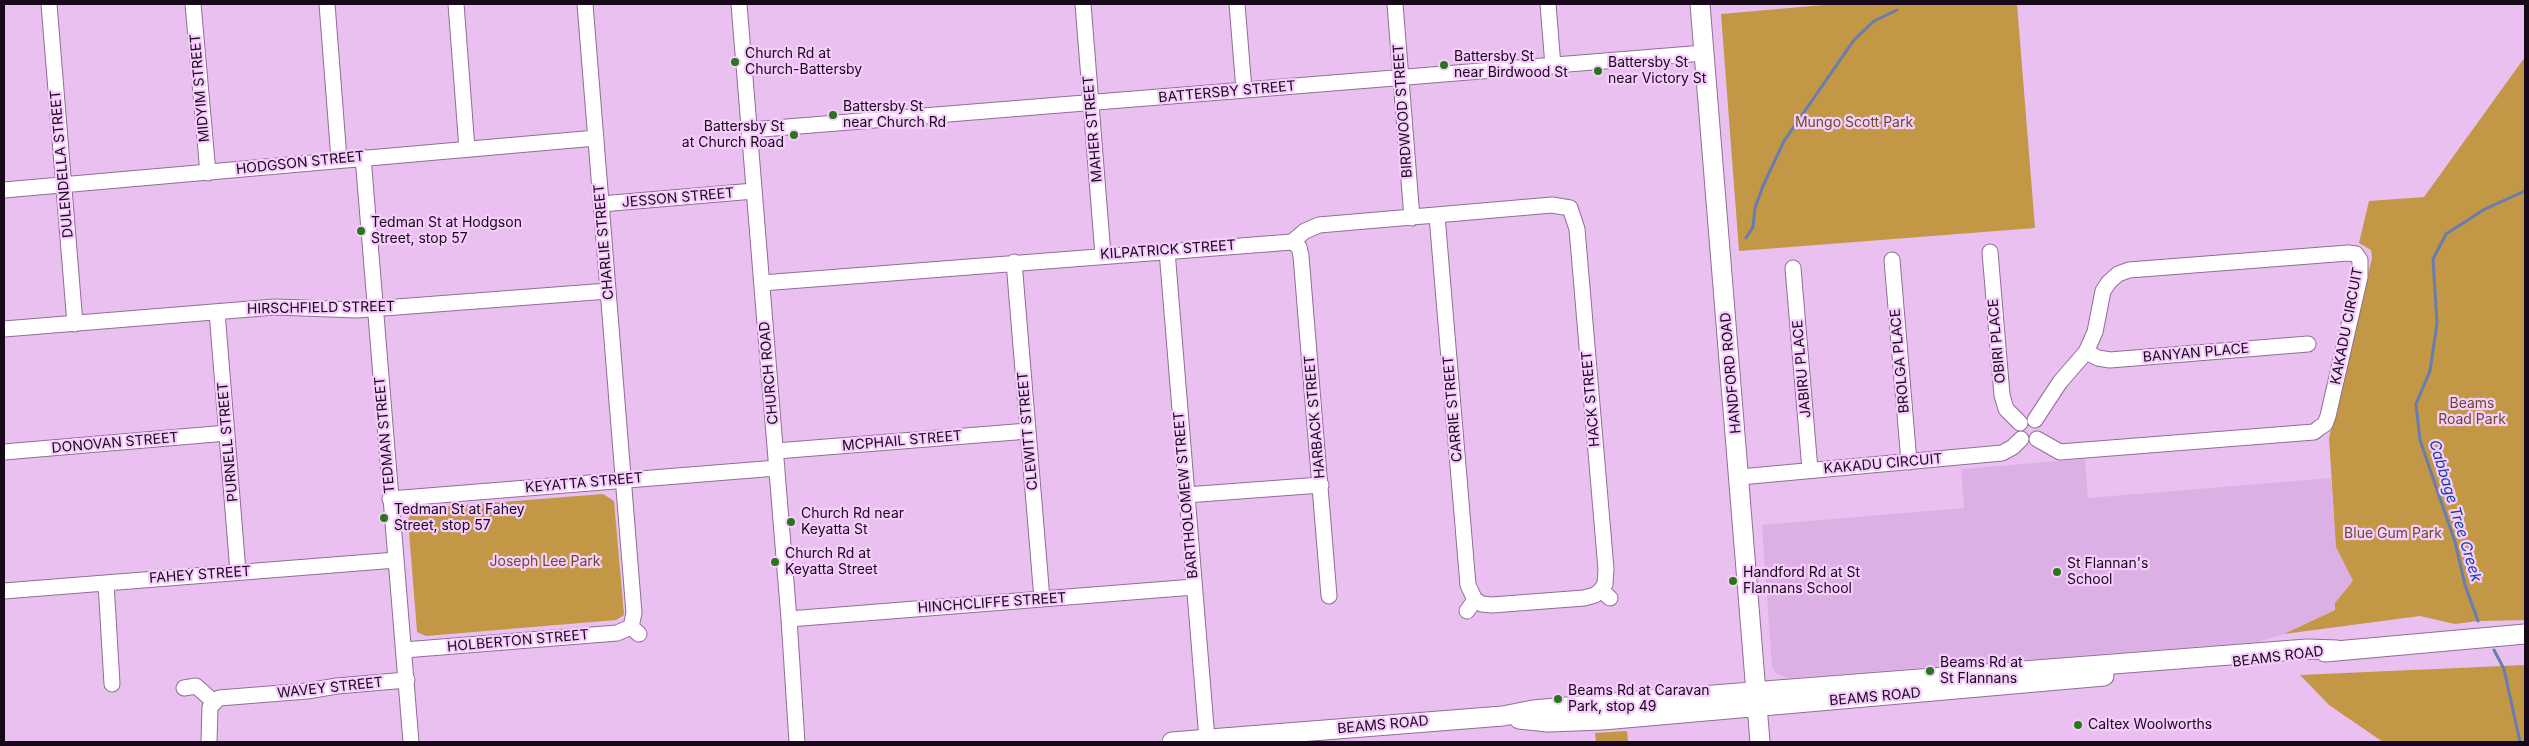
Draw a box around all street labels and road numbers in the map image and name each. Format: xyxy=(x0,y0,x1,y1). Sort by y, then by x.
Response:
street label: MIDYIM STREET xyxy=(187,33,213,143)
street label: BIRDWOOD STREET xyxy=(1390,43,1416,179)
street label: MAHER STREET xyxy=(1080,75,1106,183)
street label: BATTERSBY STREET xyxy=(1158,78,1296,106)
street label: DULENDELLA STREET xyxy=(47,89,77,239)
street label: HODGSON STREET xyxy=(235,148,365,178)
street label: CHARLIE STREET xyxy=(591,183,617,301)
street label: JESSON STREET xyxy=(621,185,735,211)
street label: KILPATRICK STREET xyxy=(1100,237,1236,263)
street label: KAKADU CIRCUIT xyxy=(2327,266,2367,386)
street label: HIRSCHFIELD STREET xyxy=(247,298,395,318)
street label: OBIRI PLACE xyxy=(1985,298,2009,384)
street label: BROLGA PLACE xyxy=(1887,308,1913,414)
street label: HANDFORD ROAD xyxy=(1717,312,1745,434)
street label: JABIRU PLACE xyxy=(1789,319,1815,419)
street label: CHURCH ROAD xyxy=(756,321,782,425)
street label: BANYAN PLACE xyxy=(2142,340,2250,366)
street label: HACK STREET xyxy=(1578,350,1604,448)
street label: HARBACK STREET xyxy=(1301,355,1329,479)
street label: CARRIE STREET xyxy=(1440,355,1466,463)
street label: CLEWITT STREET xyxy=(1014,371,1042,491)
street label: TEDMAN STREET xyxy=(372,376,398,494)
street label: PURNELL STREET xyxy=(214,381,242,503)
street label: BARTHOLOMEW STREET xyxy=(1170,411,1202,579)
street label: MCPHAIL STREET xyxy=(841,427,963,455)
street label: DONOVAN STREET xyxy=(51,429,179,457)
street label: KAKADU CIRCUIT xyxy=(1823,450,1943,478)
street label: KEYATTA STREET xyxy=(524,469,644,497)
street label: FAHEY STREET xyxy=(149,563,251,587)
street label: HINCHCLIFFE STREET xyxy=(917,589,1067,617)
street label: HOLBERTON STREET xyxy=(446,626,590,656)
street label: BEAMS ROAD xyxy=(2231,643,2325,671)
street label: WAVEY STREET xyxy=(276,674,384,702)
street label: BEAMS ROAD xyxy=(1829,685,1921,709)
street label: BEAMS ROAD xyxy=(1337,713,1429,737)

